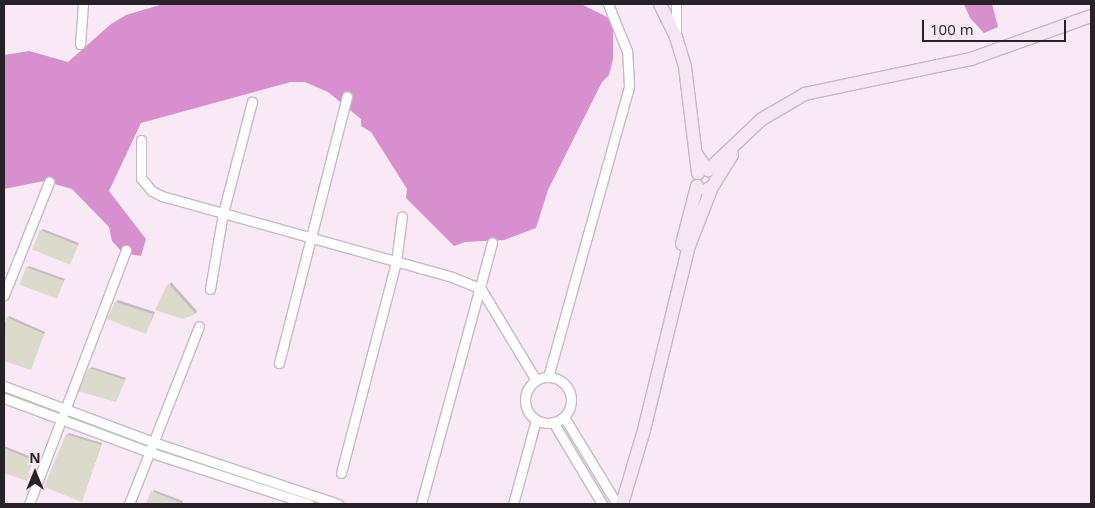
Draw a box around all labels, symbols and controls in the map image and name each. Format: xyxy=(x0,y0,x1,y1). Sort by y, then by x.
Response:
scale bar xyxy=(925,10,1069,42)
text: 100 m xyxy=(930,19,974,39)
north arrow xyxy=(10,448,60,498)
text: N xyxy=(29,448,41,467)

